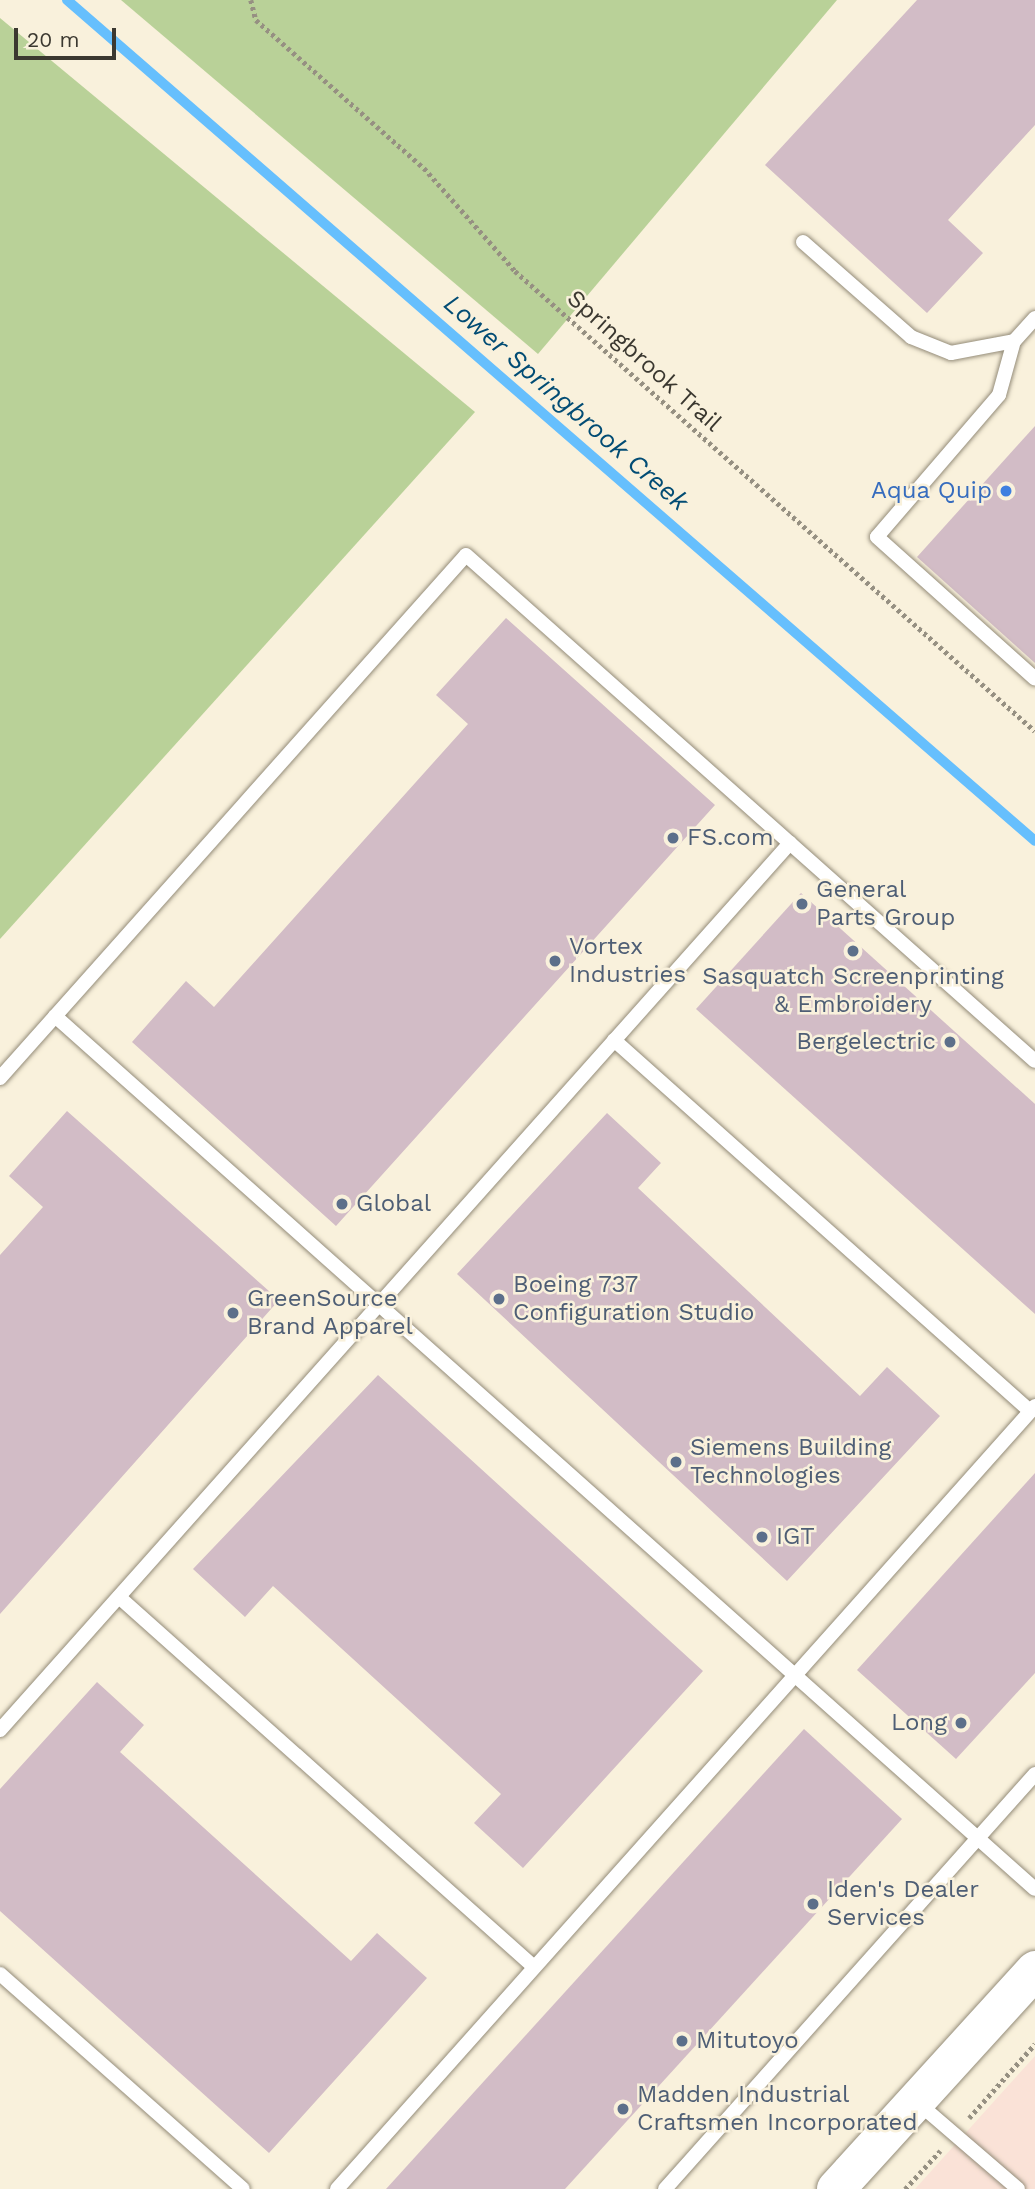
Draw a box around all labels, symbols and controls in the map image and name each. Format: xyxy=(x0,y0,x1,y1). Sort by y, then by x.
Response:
scale bar xyxy=(18,14,119,58)
text: 20 m xyxy=(27,27,79,52)
street label: Springbrook Trail xyxy=(561,284,727,438)
water label: Lower Springbrook Creek xyxy=(437,288,695,518)
place label: Aqua Quip xyxy=(871,477,992,505)
marker: Aqua Quip xyxy=(998,483,1014,499)
place label: FS.com xyxy=(687,824,774,852)
marker: FS.com xyxy=(665,830,681,846)
place label: General Parts Group xyxy=(816,876,955,932)
marker: General Parts Group xyxy=(794,896,810,912)
place label: Vortex Industries xyxy=(569,933,686,989)
marker: Sasquatch Screenprinting & Embroidery xyxy=(845,943,861,959)
marker: Vortex Industries xyxy=(547,953,563,969)
place label: Sasquatch Screenprinting & Embroidery xyxy=(702,963,1004,1019)
place label: Bergelectric xyxy=(796,1028,936,1056)
marker: Bergelectric xyxy=(942,1034,958,1050)
place label: Global xyxy=(356,1190,431,1218)
marker: Global xyxy=(334,1196,350,1212)
place label: Boeing 737 Configuration Studio xyxy=(513,1271,754,1327)
place label: GreenSource Brand Apparel xyxy=(247,1285,414,1341)
marker: Boeing 737 Configuration Studio xyxy=(491,1291,507,1307)
marker: GreenSource Brand Apparel xyxy=(225,1305,241,1321)
place label: Siemens Building Technologies xyxy=(690,1434,891,1490)
marker: Siemens Building Technologies xyxy=(668,1454,684,1470)
place label: IGT xyxy=(776,1523,815,1551)
marker: IGT xyxy=(754,1529,770,1545)
place label: Long xyxy=(891,1709,947,1737)
marker: Long xyxy=(953,1715,969,1731)
place label: Iden's Dealer Services xyxy=(827,1876,979,1932)
marker: Iden's Dealer Services xyxy=(805,1896,821,1912)
place label: Mitutoyo xyxy=(696,2027,799,2055)
marker: Mitutoyo xyxy=(674,2033,690,2049)
place label: Madden Industrial Craftsmen Incorporated xyxy=(637,2081,918,2137)
marker: Madden Industrial Craftsmen Incorporated xyxy=(615,2101,631,2117)

